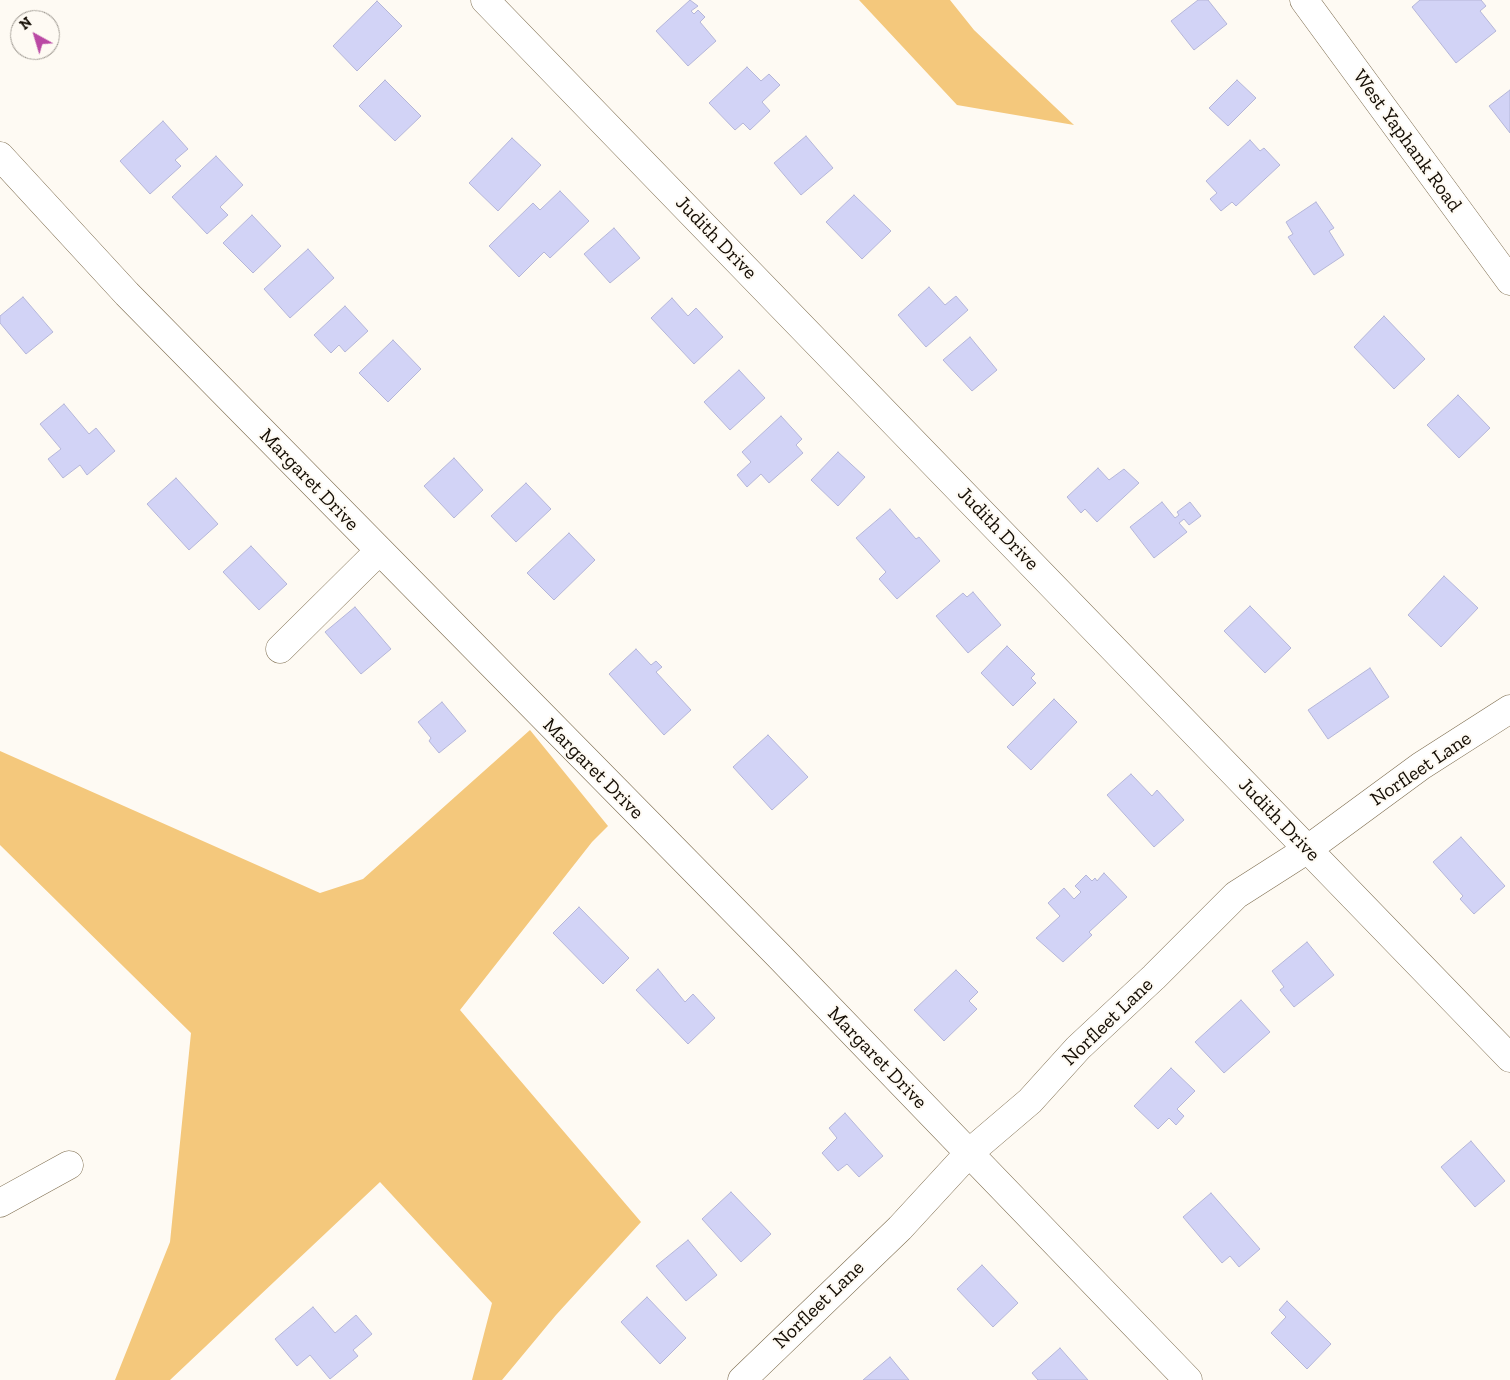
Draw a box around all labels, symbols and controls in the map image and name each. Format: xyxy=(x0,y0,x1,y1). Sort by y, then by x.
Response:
north arrow xyxy=(10,10,60,60)
text: N xyxy=(16,14,35,34)
street label: West Yaphank Road xyxy=(1347,65,1467,217)
street label: Judith Drive xyxy=(670,191,762,285)
street label: Margaret Drive xyxy=(254,424,364,536)
street label: Judith Drive xyxy=(952,482,1044,576)
street label: Margaret Drive xyxy=(538,714,648,824)
street label: Norfleet Lane xyxy=(1366,726,1476,812)
street label: Judith Drive xyxy=(1233,773,1325,867)
street label: Norfleet Lane xyxy=(1058,973,1158,1071)
street label: Margaret Drive xyxy=(822,1002,932,1114)
street label: Norfleet Lane xyxy=(769,1256,869,1354)

